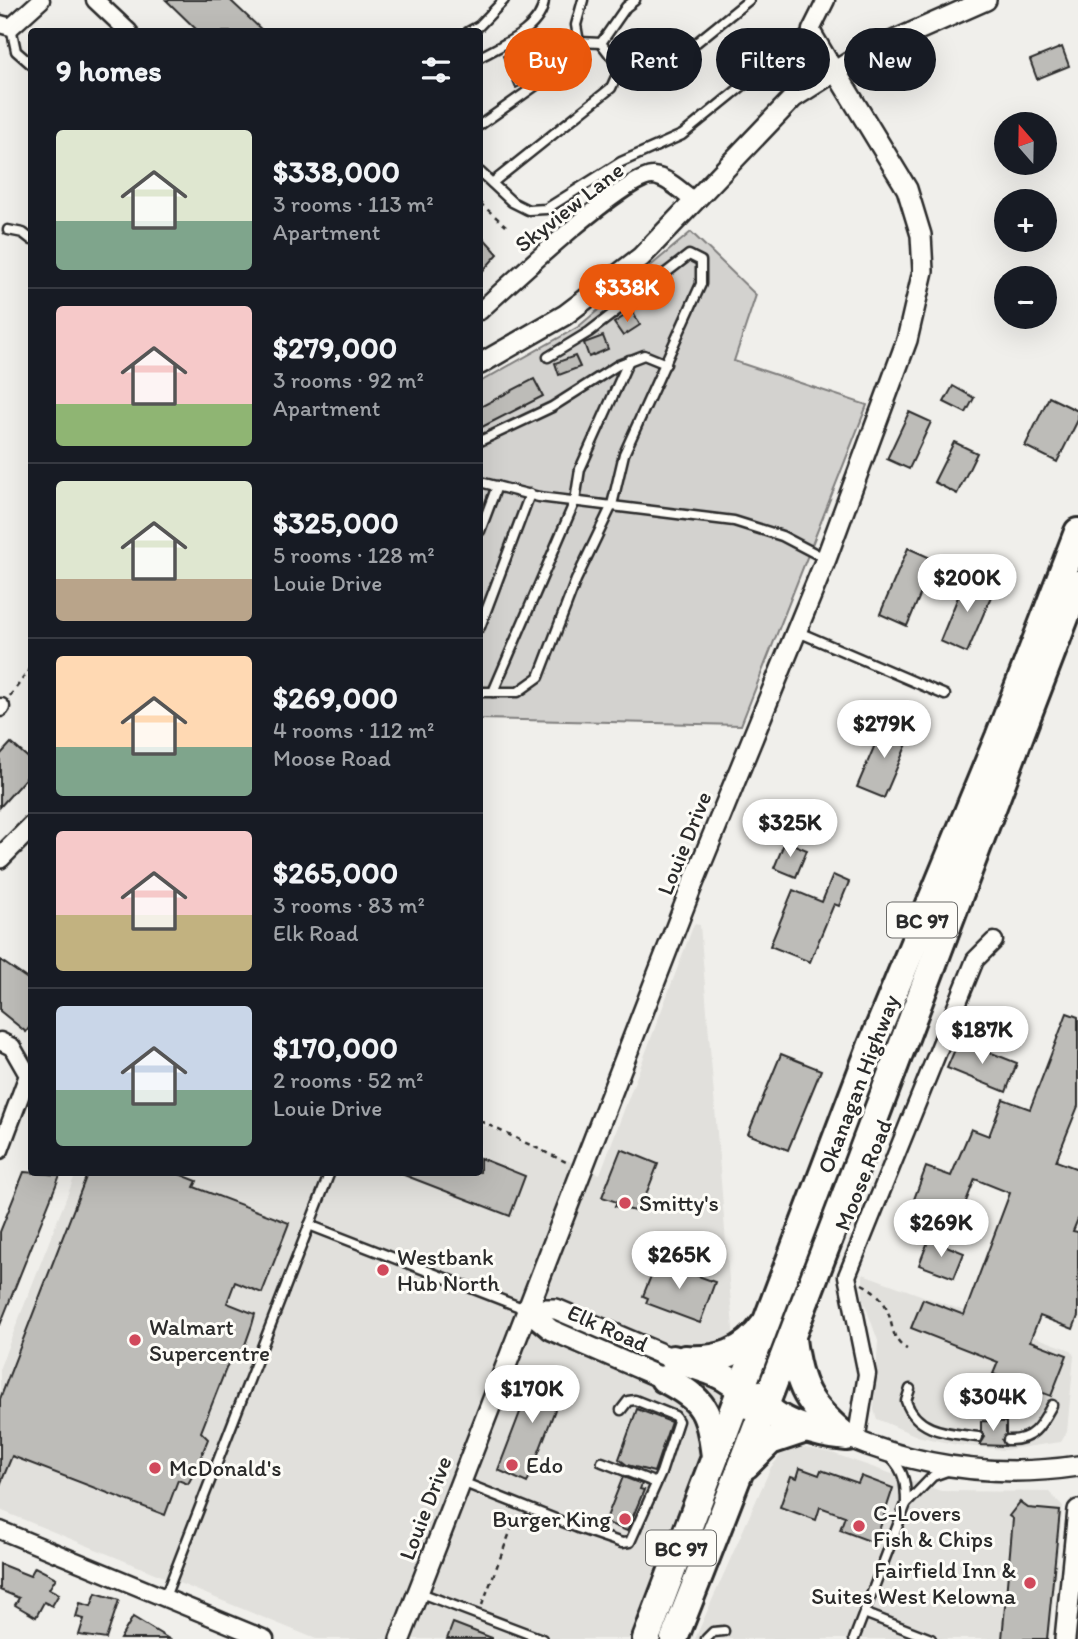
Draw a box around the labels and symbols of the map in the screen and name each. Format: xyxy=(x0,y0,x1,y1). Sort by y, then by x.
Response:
north arrow xyxy=(994,112,1057,175)
street label: Skyview Lane xyxy=(509,156,629,258)
pin: $338K xyxy=(578,264,676,324)
pin: $200K xyxy=(918,554,1016,614)
pin: $279K xyxy=(835,700,933,760)
street label: Louie Drive xyxy=(651,787,717,899)
pin: $325K xyxy=(741,800,839,859)
road number: BC 97 xyxy=(887,902,957,937)
street label: Okanagan Highway xyxy=(811,990,905,1177)
pin: $187K xyxy=(933,1006,1031,1066)
street label: Moose Road xyxy=(828,1115,898,1235)
place label: Smitty's xyxy=(639,1189,719,1217)
marker: Smitty's xyxy=(617,1195,633,1211)
pin: $269K xyxy=(892,1200,990,1259)
pin: $265K xyxy=(630,1232,728,1291)
place label: Westbank Hub North xyxy=(397,1243,500,1297)
marker: Westbank Hub North xyxy=(375,1262,391,1278)
street label: Elk Road xyxy=(563,1298,653,1358)
place label: Walmart Supercentre xyxy=(149,1313,270,1367)
marker: Walmart Supercentre xyxy=(127,1332,143,1348)
pin: $170K xyxy=(483,1366,581,1425)
pin: $304K xyxy=(944,1374,1042,1433)
place label: Edo xyxy=(526,1451,563,1479)
street label: Louie Drive xyxy=(392,1452,458,1564)
place label: McDonald's xyxy=(169,1454,282,1482)
marker: Edo xyxy=(504,1457,520,1473)
marker: McDonald's xyxy=(147,1460,163,1476)
place label: C-Lovers Fish & Chips xyxy=(873,1499,993,1553)
place label: Burger King xyxy=(492,1505,611,1533)
marker: Burger King xyxy=(617,1511,633,1527)
marker: C-Lovers Fish & Chips xyxy=(851,1518,867,1534)
road number: BC 97 xyxy=(646,1530,716,1566)
place label: Fairfield Inn & Suites West Kelowna xyxy=(811,1556,1016,1610)
marker: Fairfield Inn & Suites West Kelowna xyxy=(1022,1575,1038,1591)

